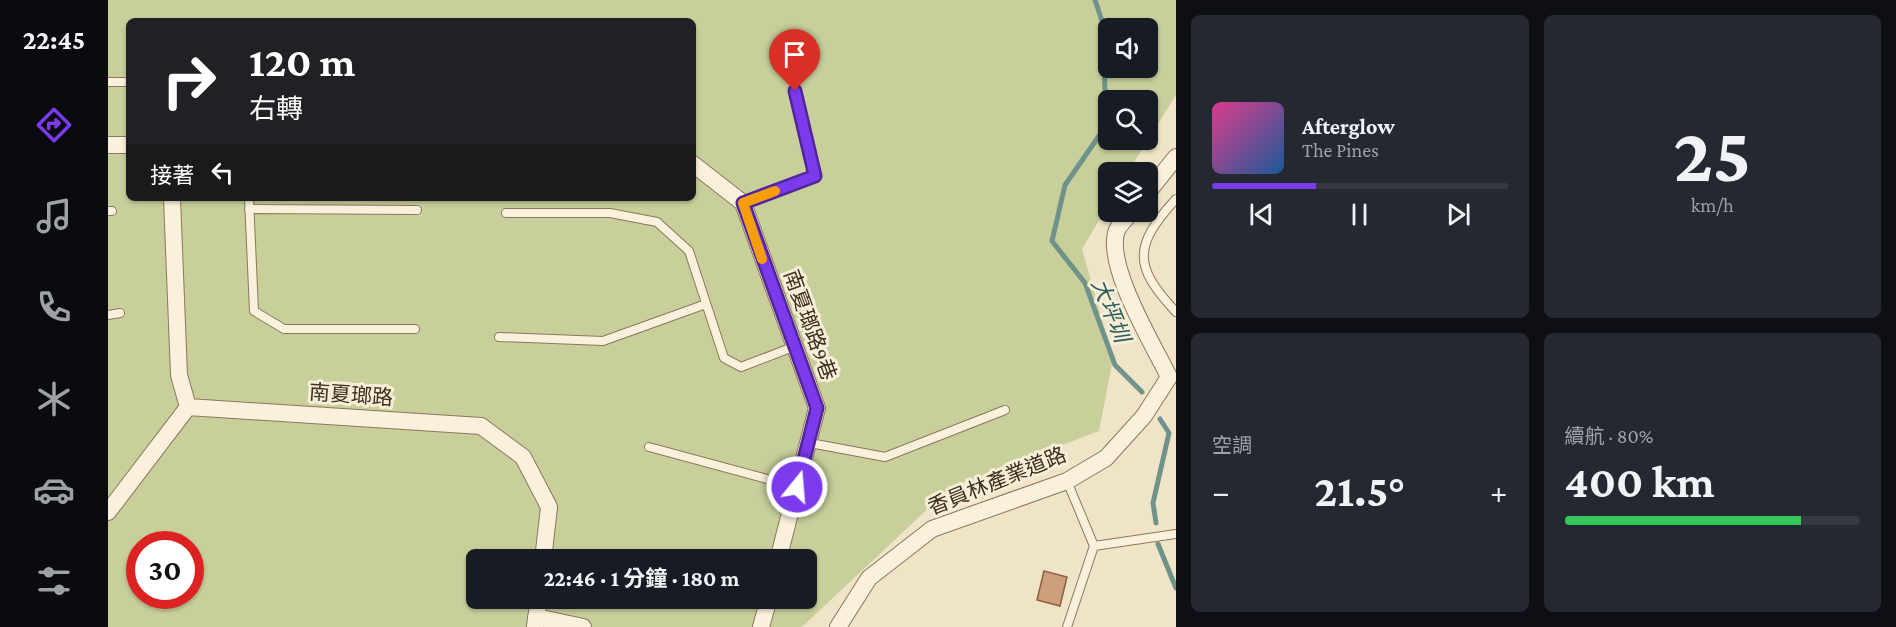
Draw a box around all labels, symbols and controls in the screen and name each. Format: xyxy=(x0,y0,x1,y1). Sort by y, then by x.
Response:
map controls xyxy=(1098,18,1158,222)
button: sound xyxy=(1098,18,1158,78)
text: 22:45 xyxy=(23,25,85,55)
pin xyxy=(769,29,820,91)
text: 120 m xyxy=(249,38,355,85)
icon: arrive xyxy=(778,38,811,71)
icon: right xyxy=(150,42,228,120)
button: search xyxy=(1098,90,1158,150)
text: 右轉 xyxy=(249,94,303,124)
icon: directions xyxy=(33,104,75,146)
text: 25 xyxy=(1673,111,1751,198)
text: Afterglow xyxy=(1302,114,1395,139)
text: The Pines xyxy=(1302,139,1379,161)
icon: left xyxy=(206,156,239,189)
button: layers xyxy=(1098,162,1158,222)
text: 接著 xyxy=(150,163,194,188)
text: km/h xyxy=(1691,194,1734,216)
icon: music xyxy=(33,195,75,237)
icon: previous xyxy=(1245,198,1278,231)
icon: pause xyxy=(1343,198,1376,231)
icon: next xyxy=(1442,198,1475,231)
street label: 南夏瑯路9巷 xyxy=(779,267,841,383)
water label: 大坪圳 xyxy=(1087,275,1136,348)
icon: phone xyxy=(33,286,75,328)
icon: climate xyxy=(33,378,75,420)
street label: 南夏瑯路 xyxy=(308,380,394,410)
text: 續航 · 80% xyxy=(1565,425,1654,447)
text: 空調 xyxy=(1212,434,1252,456)
street label: 香員林產業道路 xyxy=(924,442,1070,520)
position arrow xyxy=(765,455,829,519)
text: 400 km xyxy=(1565,457,1715,507)
text: 21.5° xyxy=(1314,466,1405,516)
icon: car xyxy=(33,469,75,511)
text: − xyxy=(1212,473,1229,510)
text: + xyxy=(1490,473,1508,510)
speed limit sign: 30 xyxy=(126,531,204,609)
icon: filters xyxy=(33,560,75,602)
text: 22:46 · 1 分鐘 · 180 m xyxy=(544,566,739,591)

